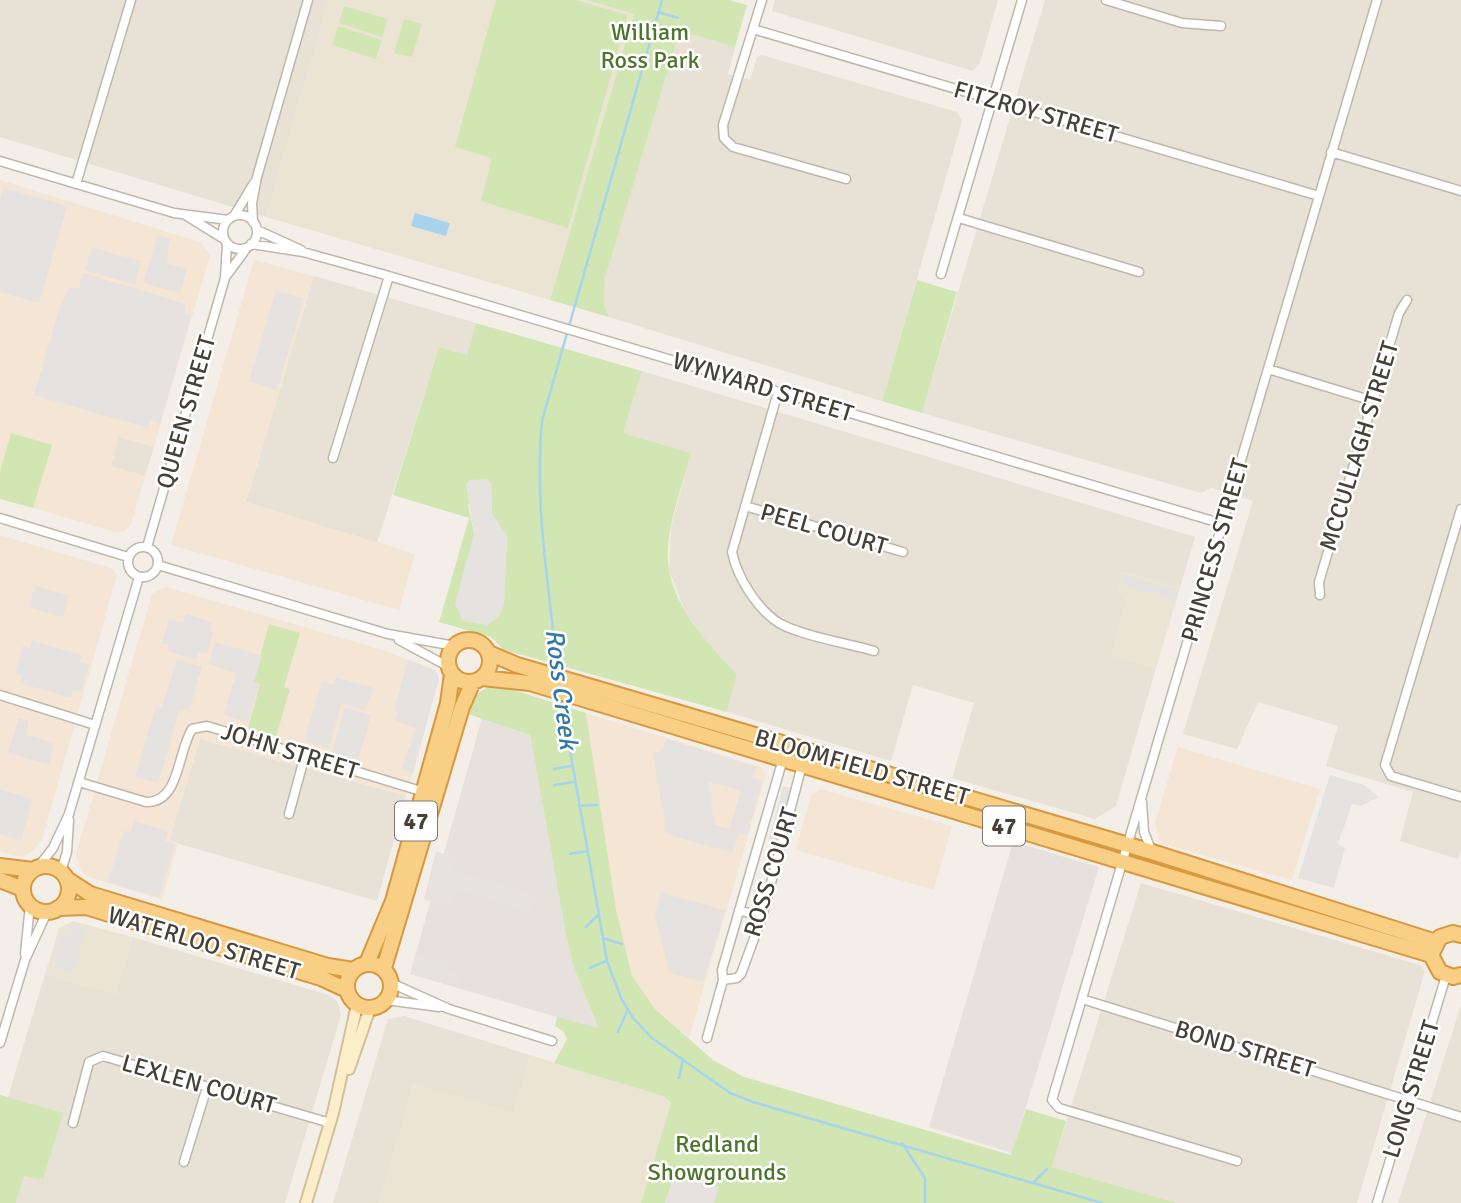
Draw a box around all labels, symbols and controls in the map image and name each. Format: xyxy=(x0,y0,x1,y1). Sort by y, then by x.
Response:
park label: William Ross Park xyxy=(601,17,699,75)
street label: FITZROY STREET xyxy=(950,74,1122,150)
street label: QUEEN STREET xyxy=(150,332,222,492)
street label: MCCULLAGH STREET xyxy=(1313,337,1405,555)
street label: WYNYARD STREET xyxy=(669,345,857,429)
street label: PRINCESS STREET xyxy=(1174,455,1256,645)
street label: PEEL COURT xyxy=(757,497,891,561)
water label: Ross Creek xyxy=(538,627,585,753)
street label: JOHN STREET xyxy=(218,716,362,786)
street label: BLOOMFIELD STREET xyxy=(751,722,973,812)
road number: 47 xyxy=(395,802,437,841)
street label: ROSS COURT xyxy=(737,803,805,940)
road number: 47 xyxy=(983,806,1025,846)
street label: WATERLOO STREET xyxy=(104,900,304,987)
street label: BOND STREET xyxy=(1171,1013,1319,1085)
street label: LONG STREET xyxy=(1376,1016,1446,1162)
street label: LEXLEN COURT xyxy=(118,1048,280,1120)
park label: Redland Showgrounds xyxy=(648,1129,786,1187)

